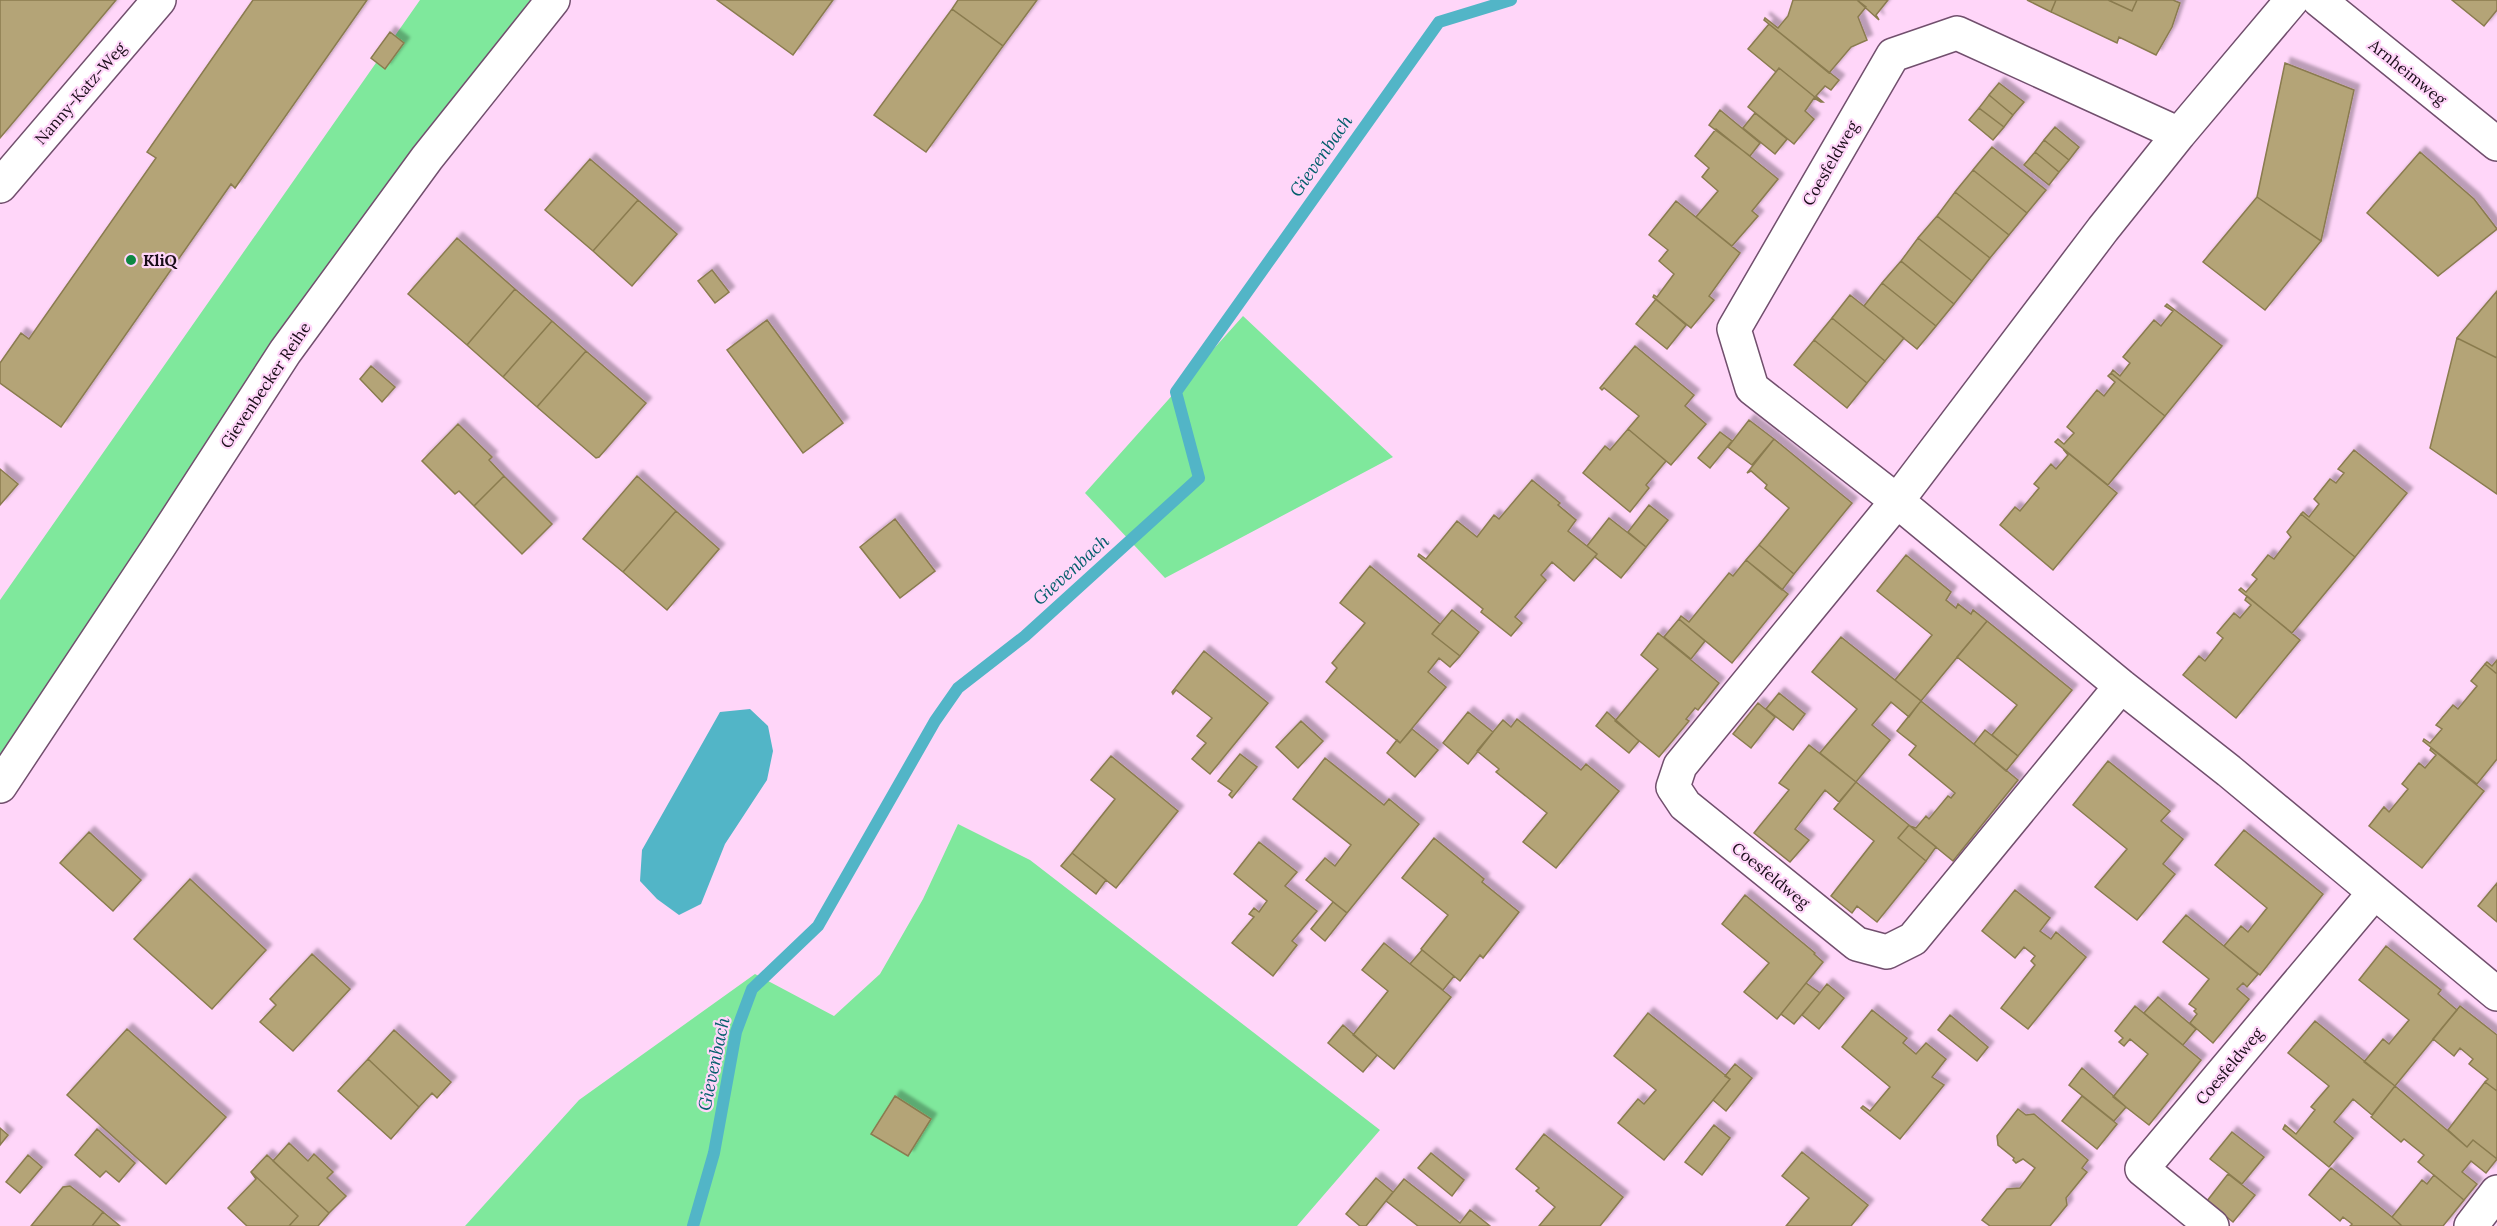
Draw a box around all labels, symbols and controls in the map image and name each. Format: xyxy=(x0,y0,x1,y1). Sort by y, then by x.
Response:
street label: Arnheimweg xyxy=(2364,34,2452,110)
street label: Nanny-Katz-Weg xyxy=(30,37,131,148)
water label: Gievenbach xyxy=(1284,110,1358,201)
street label: Coesfeldweg xyxy=(1798,116,1863,209)
place label: KliQ xyxy=(143,250,177,270)
marker: KliQ xyxy=(124,253,138,267)
street label: Gievenbecker Reihe xyxy=(215,318,315,452)
water label: Gievenbach xyxy=(1028,529,1114,610)
street label: Coesfeldweg xyxy=(1728,837,1815,913)
water label: Gievenbach xyxy=(692,1014,735,1113)
street label: Coesfeldweg xyxy=(2191,1022,2268,1109)

